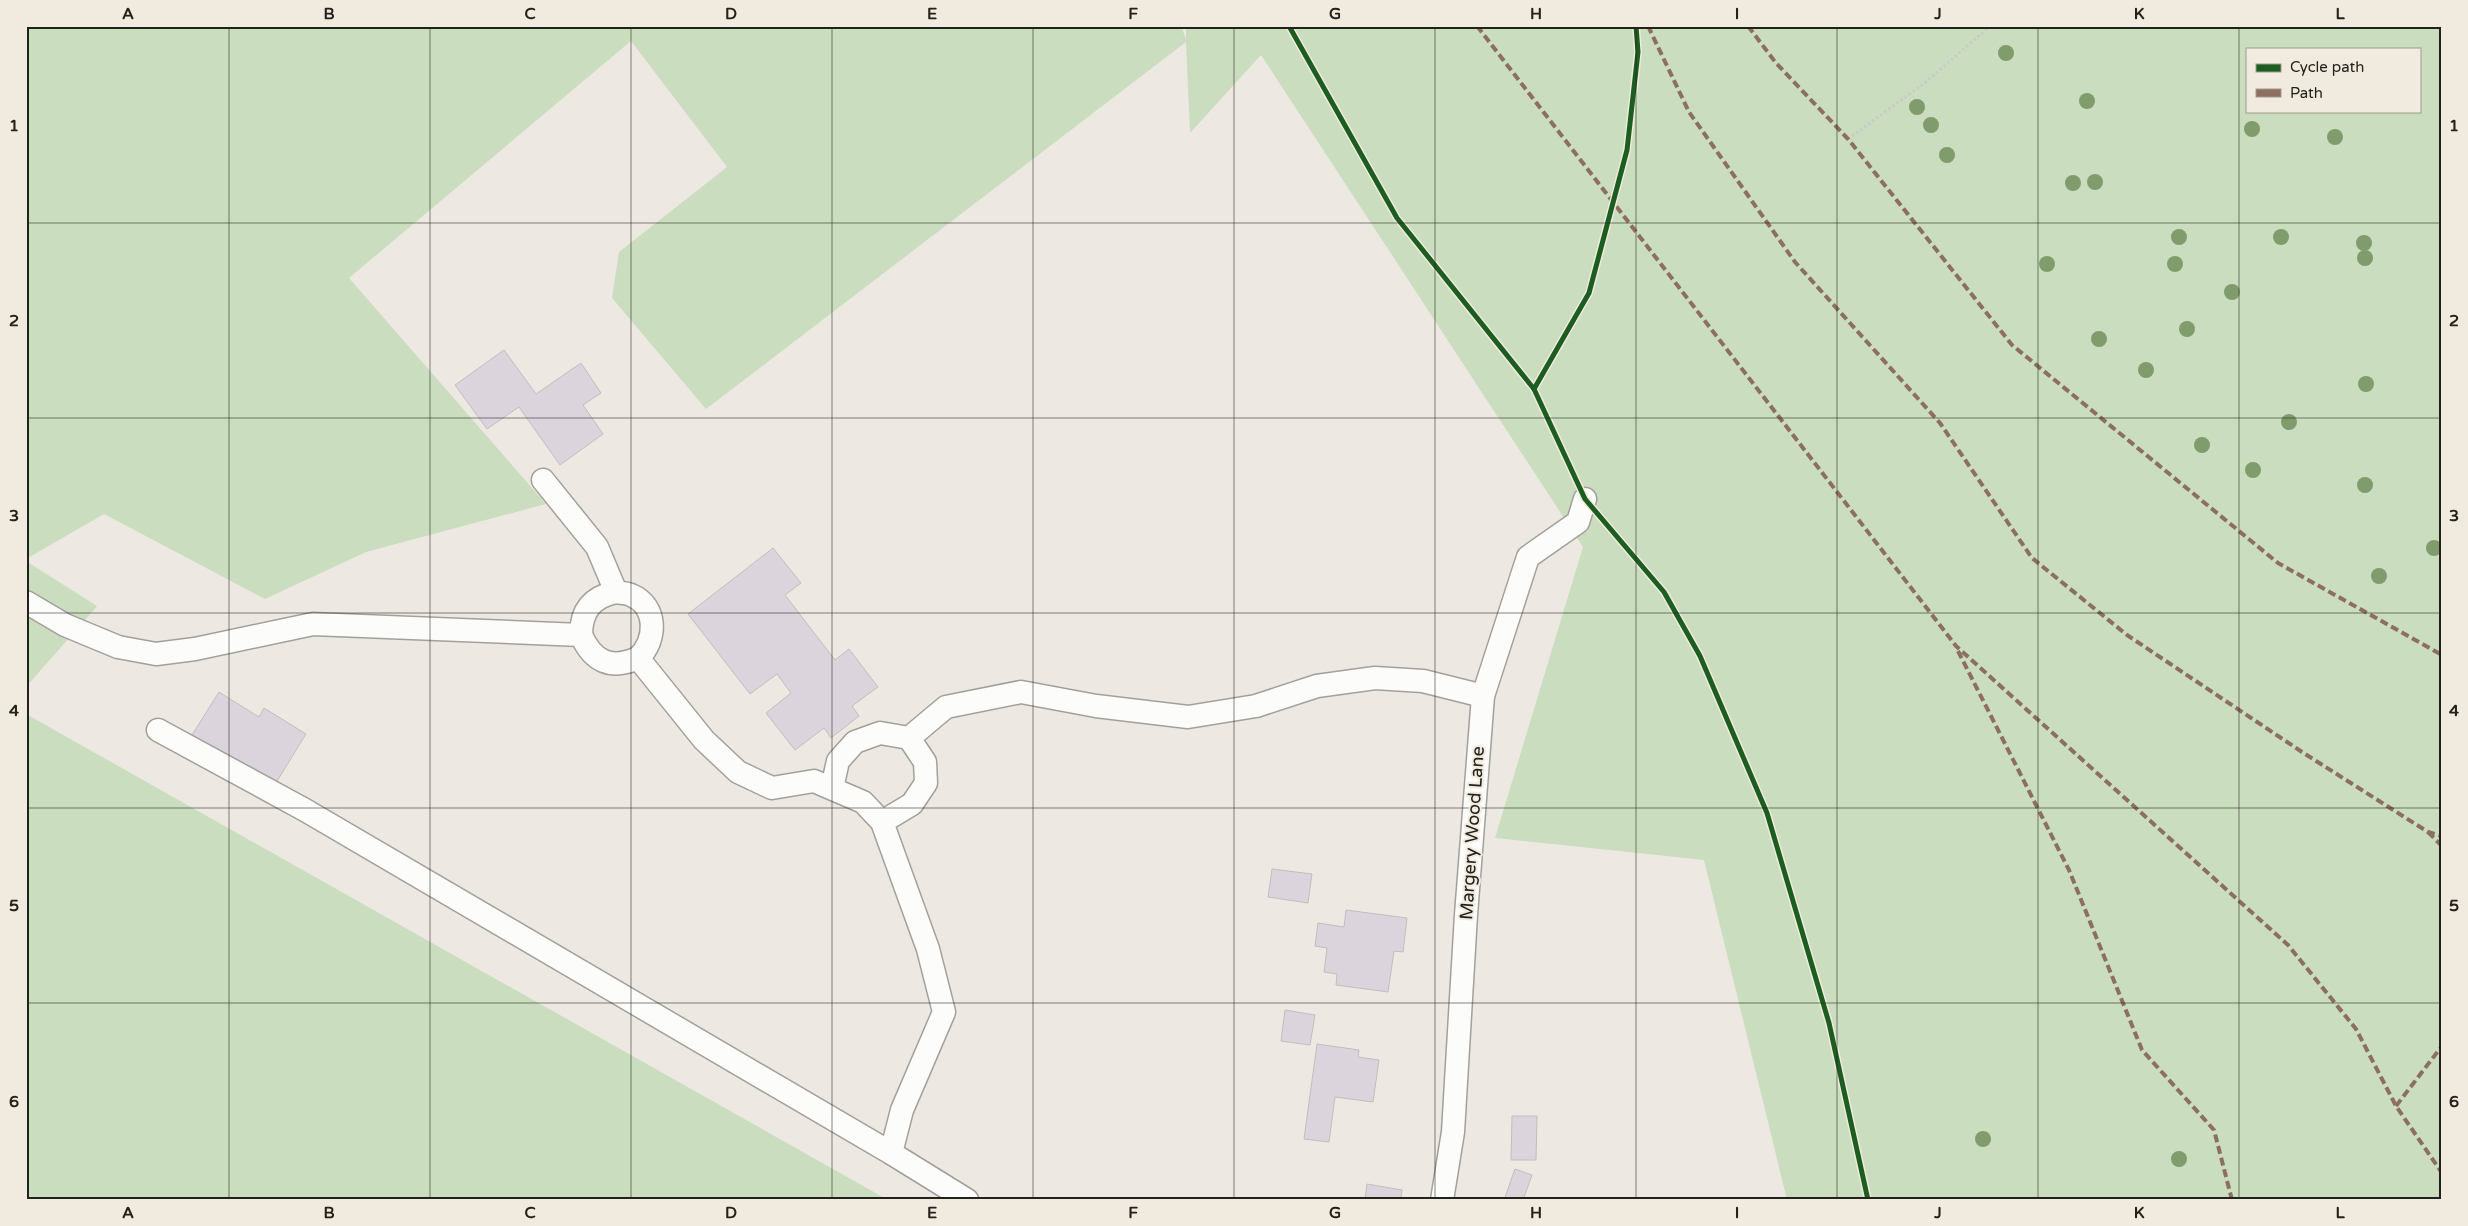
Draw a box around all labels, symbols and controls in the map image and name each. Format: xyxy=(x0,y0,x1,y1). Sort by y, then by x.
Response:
text: A xyxy=(122,4,134,24)
text: B xyxy=(323,4,335,24)
text: C xyxy=(524,4,536,24)
text: D xyxy=(725,4,737,24)
text: E xyxy=(927,4,937,24)
text: F xyxy=(1128,4,1138,24)
text: G xyxy=(1329,4,1341,24)
text: H xyxy=(1530,4,1542,24)
text: I xyxy=(1735,4,1739,24)
text: J xyxy=(1933,4,1942,24)
text: K xyxy=(2134,4,2145,24)
text: L xyxy=(2335,4,2345,24)
legend xyxy=(2246,48,2420,112)
text: Cycle path xyxy=(2290,58,2364,76)
text: Path xyxy=(2290,84,2323,102)
text: 1 xyxy=(9,116,19,136)
text: 1 xyxy=(2449,116,2459,136)
text: 2 xyxy=(9,311,19,331)
text: 2 xyxy=(2449,311,2459,331)
text: 3 xyxy=(9,506,19,526)
text: 3 xyxy=(2449,506,2459,526)
text: 4 xyxy=(9,701,19,721)
text: 4 xyxy=(2449,701,2459,721)
street label: Margery Wood Lane xyxy=(1455,746,1489,920)
text: 5 xyxy=(9,896,19,916)
text: 5 xyxy=(2449,896,2459,916)
text: 6 xyxy=(9,1092,19,1112)
text: 6 xyxy=(2449,1092,2459,1112)
text: A xyxy=(122,1203,134,1223)
text: B xyxy=(323,1203,335,1223)
text: C xyxy=(524,1203,536,1223)
text: D xyxy=(725,1203,737,1223)
text: E xyxy=(927,1203,937,1223)
text: F xyxy=(1128,1203,1138,1223)
text: G xyxy=(1329,1203,1341,1223)
text: H xyxy=(1530,1203,1542,1223)
text: I xyxy=(1735,1203,1739,1223)
text: J xyxy=(1933,1203,1942,1223)
text: K xyxy=(2134,1203,2145,1223)
text: L xyxy=(2335,1203,2345,1223)

